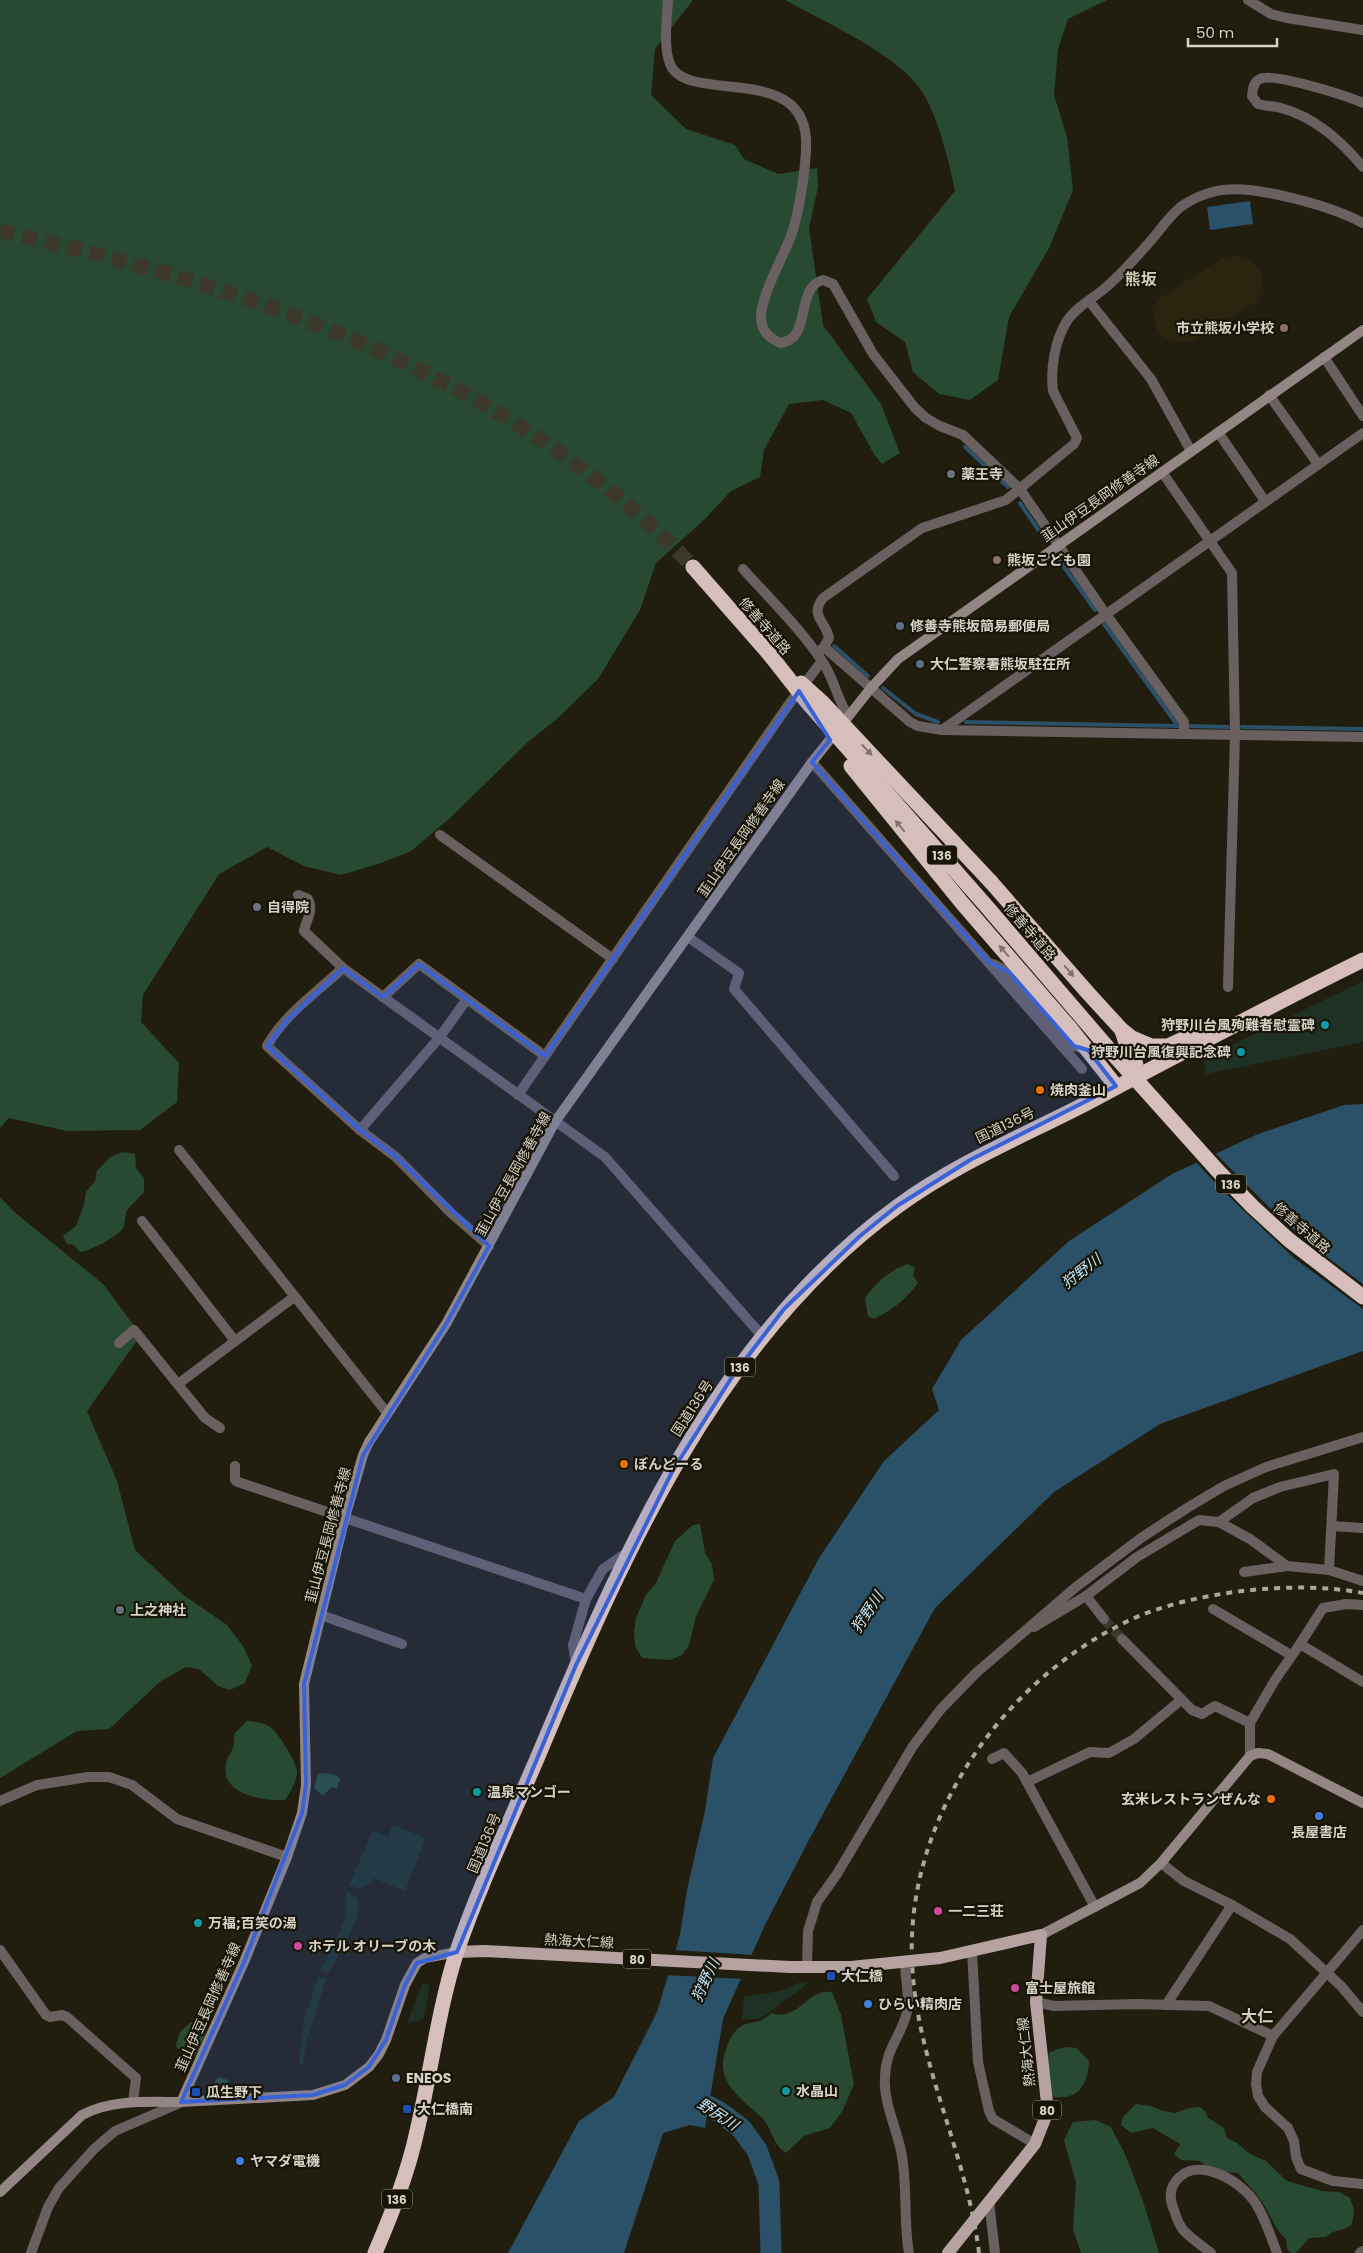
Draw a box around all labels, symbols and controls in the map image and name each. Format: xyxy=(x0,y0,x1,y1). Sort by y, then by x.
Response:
scale bar xyxy=(1188,15,1277,47)
text: 50 m xyxy=(1196,22,1234,43)
district label: 熊坂 xyxy=(1125,268,1157,291)
place label: 市立熊坂小学校 xyxy=(1176,318,1274,338)
marker: 市立熊坂小学校 xyxy=(1278,322,1290,334)
street label: 韮山伊豆長岡修善寺線 xyxy=(1037,450,1163,546)
place label: 薬王寺 xyxy=(961,464,1003,484)
marker: 薬王寺 xyxy=(945,468,957,480)
place label: 熊坂こども園 xyxy=(1007,550,1091,570)
marker: 熊坂こども園 xyxy=(991,554,1003,566)
street label: 修善寺道路 xyxy=(734,593,796,659)
place label: 修善寺熊坂簡易郵便局 xyxy=(910,616,1050,636)
marker: 修善寺熊坂簡易郵便局 xyxy=(894,620,906,632)
place label: 大仁警察署熊坂駐在所 xyxy=(930,654,1070,674)
marker: 大仁警察署熊坂駐在所 xyxy=(914,658,926,670)
one-way arrow xyxy=(861,744,873,756)
street label: 韮山伊豆長岡修善寺線 xyxy=(693,775,789,901)
one-way arrow xyxy=(894,820,905,833)
road number: 136 xyxy=(927,846,957,864)
place label: 自得院 xyxy=(267,897,309,917)
street label: 修善寺道路 xyxy=(999,899,1061,965)
marker: 自得院 xyxy=(251,901,263,913)
one-way arrow xyxy=(998,944,1009,957)
one-way arrow xyxy=(1063,965,1075,977)
place label: 狩野川台風殉難者慰霊碑 xyxy=(1161,1015,1315,1035)
marker: 狩野川台風殉難者慰霊碑 xyxy=(1319,1019,1331,1031)
place label: 狩野川台風復興記念碑 xyxy=(1091,1042,1231,1062)
marker: 狩野川台風復興記念碑 xyxy=(1235,1046,1247,1058)
place label: 焼肉釜山 xyxy=(1050,1080,1106,1100)
marker: 焼肉釜山 xyxy=(1034,1084,1046,1096)
street label: 国道136号 xyxy=(972,1102,1038,1148)
street label: 韮山伊豆長岡修善寺線 xyxy=(470,1108,556,1240)
road number: 136 xyxy=(1216,1174,1246,1194)
street label: 修善寺道路 xyxy=(1269,1197,1335,1259)
water label: 狩野川 xyxy=(1057,1248,1107,1293)
road number: 136 xyxy=(725,1358,755,1376)
street label: 国道136号 xyxy=(666,1376,718,1440)
place label: ぼんどーる xyxy=(634,1454,704,1474)
marker: ぼんどーる xyxy=(618,1458,630,1470)
street label: 韮山伊豆長岡修善寺線 xyxy=(300,1465,356,1605)
water label: 狩野川 xyxy=(846,1586,889,1637)
place label: 上之神社 xyxy=(130,1600,186,1620)
marker: 上之神社 xyxy=(114,1604,126,1616)
place label: 温泉マンゴー xyxy=(487,1782,571,1802)
marker: 温泉マンゴー xyxy=(471,1786,483,1798)
place label: 玄米レストランぜんな xyxy=(1121,1789,1261,1809)
marker: 玄米レストランぜんな xyxy=(1265,1793,1277,1805)
street label: 国道136号 xyxy=(462,1810,506,1876)
marker: 長屋書店 xyxy=(1313,1810,1325,1822)
place label: 長屋書店 xyxy=(1291,1822,1347,1842)
place label: 一二三荘 xyxy=(948,1901,1004,1921)
marker: 一二三荘 xyxy=(932,1905,944,1917)
place label: 万福;百笑の湯 xyxy=(208,1913,297,1933)
marker: 万福;百笑の湯 xyxy=(192,1917,204,1929)
street label: 熱海大仁線 xyxy=(544,1929,614,1953)
place label: ホテル オリーブの木 xyxy=(308,1936,436,1956)
street label: 韮山伊豆長岡修善寺線 xyxy=(170,1939,246,2075)
marker: ホテル オリーブの木 xyxy=(292,1940,304,1952)
road number: 80 xyxy=(623,1950,651,1968)
water label: 狩野川 xyxy=(686,1953,725,2005)
place label: 大仁橋 xyxy=(841,1966,883,1986)
marker: 大仁橋 xyxy=(825,1970,837,1982)
place label: 富士屋旅館 xyxy=(1025,1978,1095,1998)
marker: 富士屋旅館 xyxy=(1009,1982,1021,1994)
place label: ひらい精肉店 xyxy=(878,1994,962,2014)
marker: ひらい精肉店 xyxy=(862,1998,874,2010)
district label: 大仁 xyxy=(1241,2005,1273,2028)
street label: 熱海大仁線 xyxy=(1012,2016,1040,2088)
place label: ENEOS xyxy=(406,2068,452,2088)
marker: ENEOS xyxy=(390,2072,402,2084)
place label: 水晶山 xyxy=(796,2081,838,2101)
place label: 瓜生野下 xyxy=(206,2082,262,2102)
marker: 水晶山 xyxy=(780,2085,792,2097)
marker: 瓜生野下 xyxy=(190,2086,202,2098)
water label: 野尻川 xyxy=(693,2093,744,2136)
place label: 大仁橋南 xyxy=(417,2099,473,2119)
road number: 80 xyxy=(1033,2100,1061,2120)
marker: 大仁橋南 xyxy=(401,2103,413,2115)
place label: ヤマダ電機 xyxy=(250,2151,320,2171)
marker: ヤマダ電機 xyxy=(234,2155,246,2167)
road number: 136 xyxy=(382,2190,412,2208)

